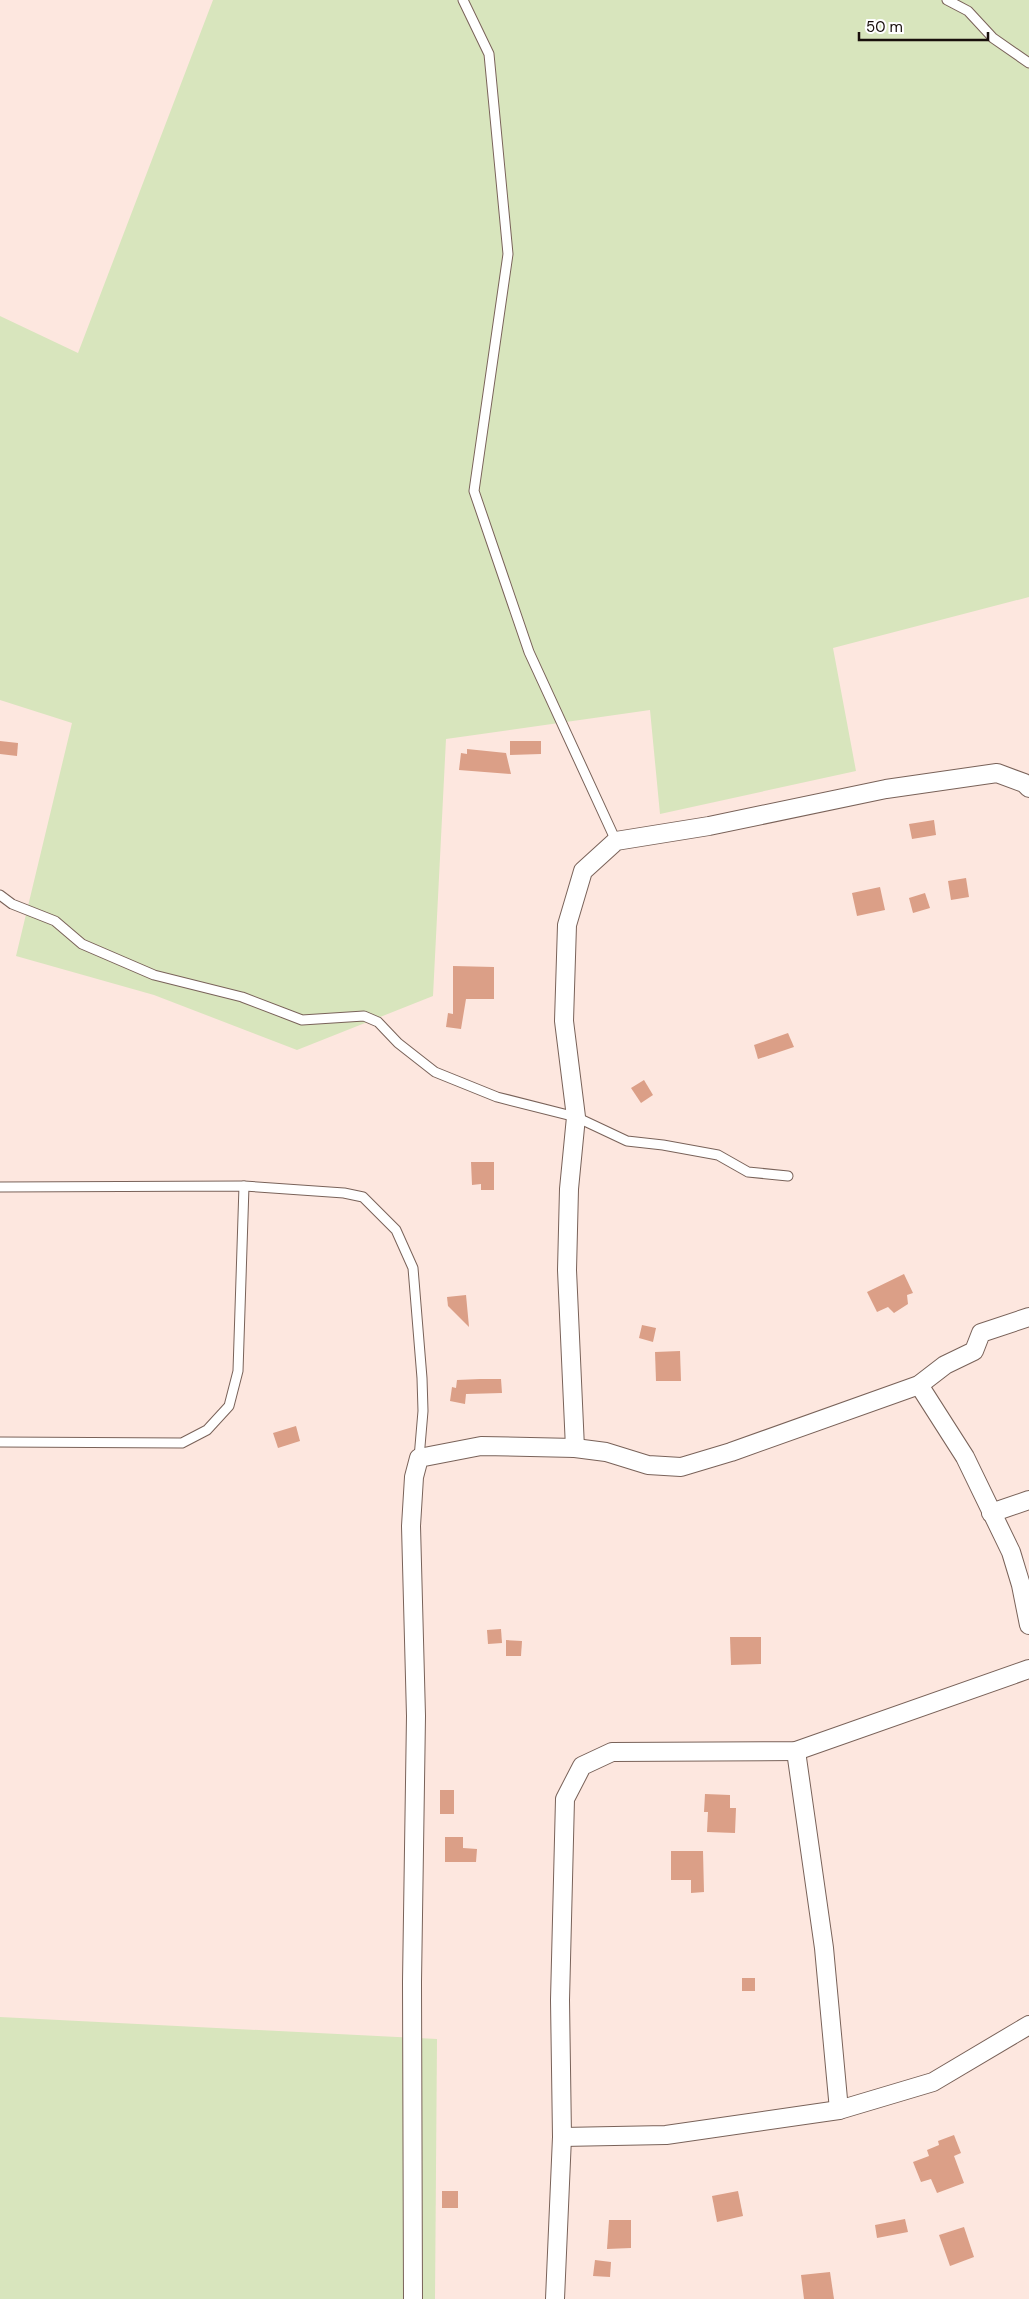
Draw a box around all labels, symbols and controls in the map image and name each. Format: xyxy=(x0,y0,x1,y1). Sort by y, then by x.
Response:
scale bar xyxy=(859,10,988,42)
text: 50 m xyxy=(866,17,903,37)

